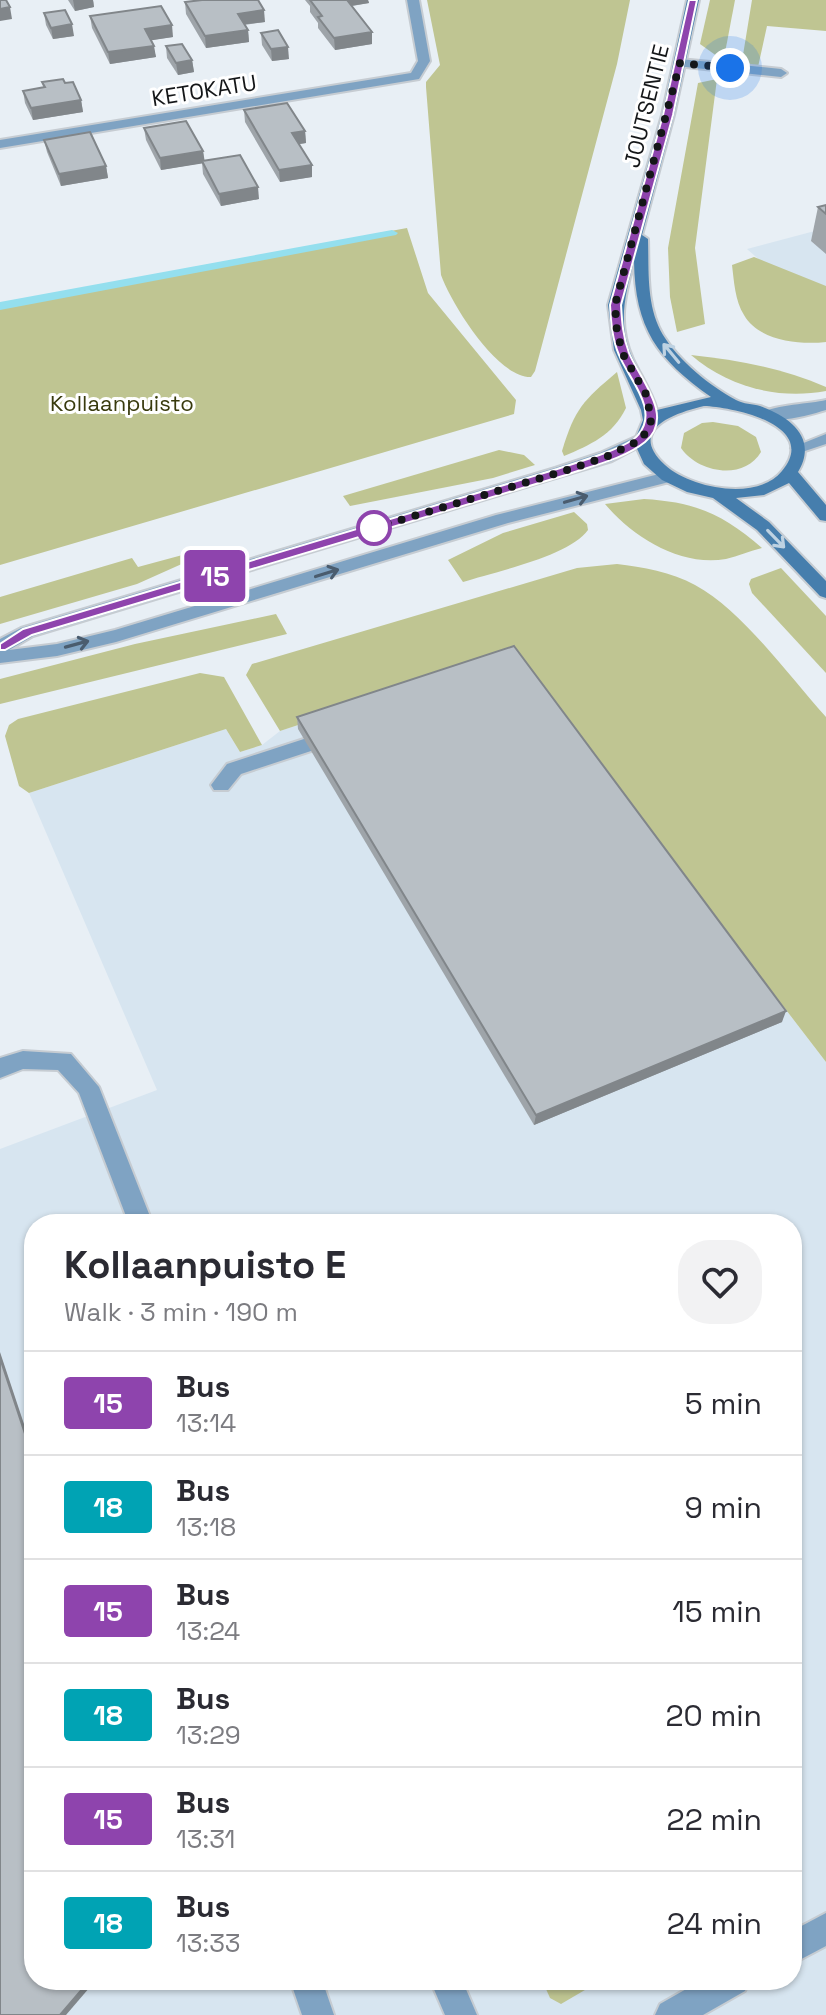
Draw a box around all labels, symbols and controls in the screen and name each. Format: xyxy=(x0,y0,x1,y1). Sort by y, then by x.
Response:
street label: JOUTSENTIE xyxy=(617,42,675,170)
your location xyxy=(710,48,750,88)
street label: KETOKATU xyxy=(149,68,259,112)
one-way arrow xyxy=(662,343,680,364)
park label: Kollaanpuisto xyxy=(50,389,194,417)
one-way arrow xyxy=(562,491,588,506)
unlabelled marker xyxy=(357,511,391,545)
one-way arrow xyxy=(766,529,785,548)
line badge: 15 xyxy=(179,550,251,602)
text: 15 xyxy=(200,558,230,594)
one-way arrow xyxy=(313,565,339,580)
one-way arrow xyxy=(63,636,89,651)
button: heart xyxy=(678,1240,762,1324)
text: Kollaanpuisto E xyxy=(64,1241,346,1289)
text: Walk · 3 min · 190 m xyxy=(64,1295,298,1329)
text: Bus xyxy=(176,1367,230,1406)
text: 5 min xyxy=(685,1384,762,1423)
text: 15 xyxy=(93,1385,123,1421)
text: 13:14 xyxy=(176,1406,236,1440)
text: Bus xyxy=(176,1471,230,1510)
text: 9 min xyxy=(684,1488,762,1527)
text: 18 xyxy=(93,1489,123,1525)
text: 13:18 xyxy=(176,1510,236,1544)
text: Bus xyxy=(176,1575,230,1614)
text: 15 min xyxy=(672,1592,762,1631)
text: 15 xyxy=(93,1593,123,1629)
text: 13:24 xyxy=(176,1614,240,1648)
text: Bus xyxy=(176,1679,230,1718)
text: 20 min xyxy=(665,1696,762,1735)
text: 18 xyxy=(93,1697,123,1733)
text: 13:29 xyxy=(176,1718,241,1752)
text: Bus xyxy=(176,1783,230,1822)
text: 22 min xyxy=(667,1800,762,1839)
text: 15 xyxy=(93,1801,123,1837)
text: 13:31 xyxy=(176,1822,235,1856)
text: Bus xyxy=(176,1887,230,1926)
text: 24 min xyxy=(667,1904,762,1943)
text: 18 xyxy=(93,1905,123,1941)
text: 13:33 xyxy=(176,1926,241,1960)

